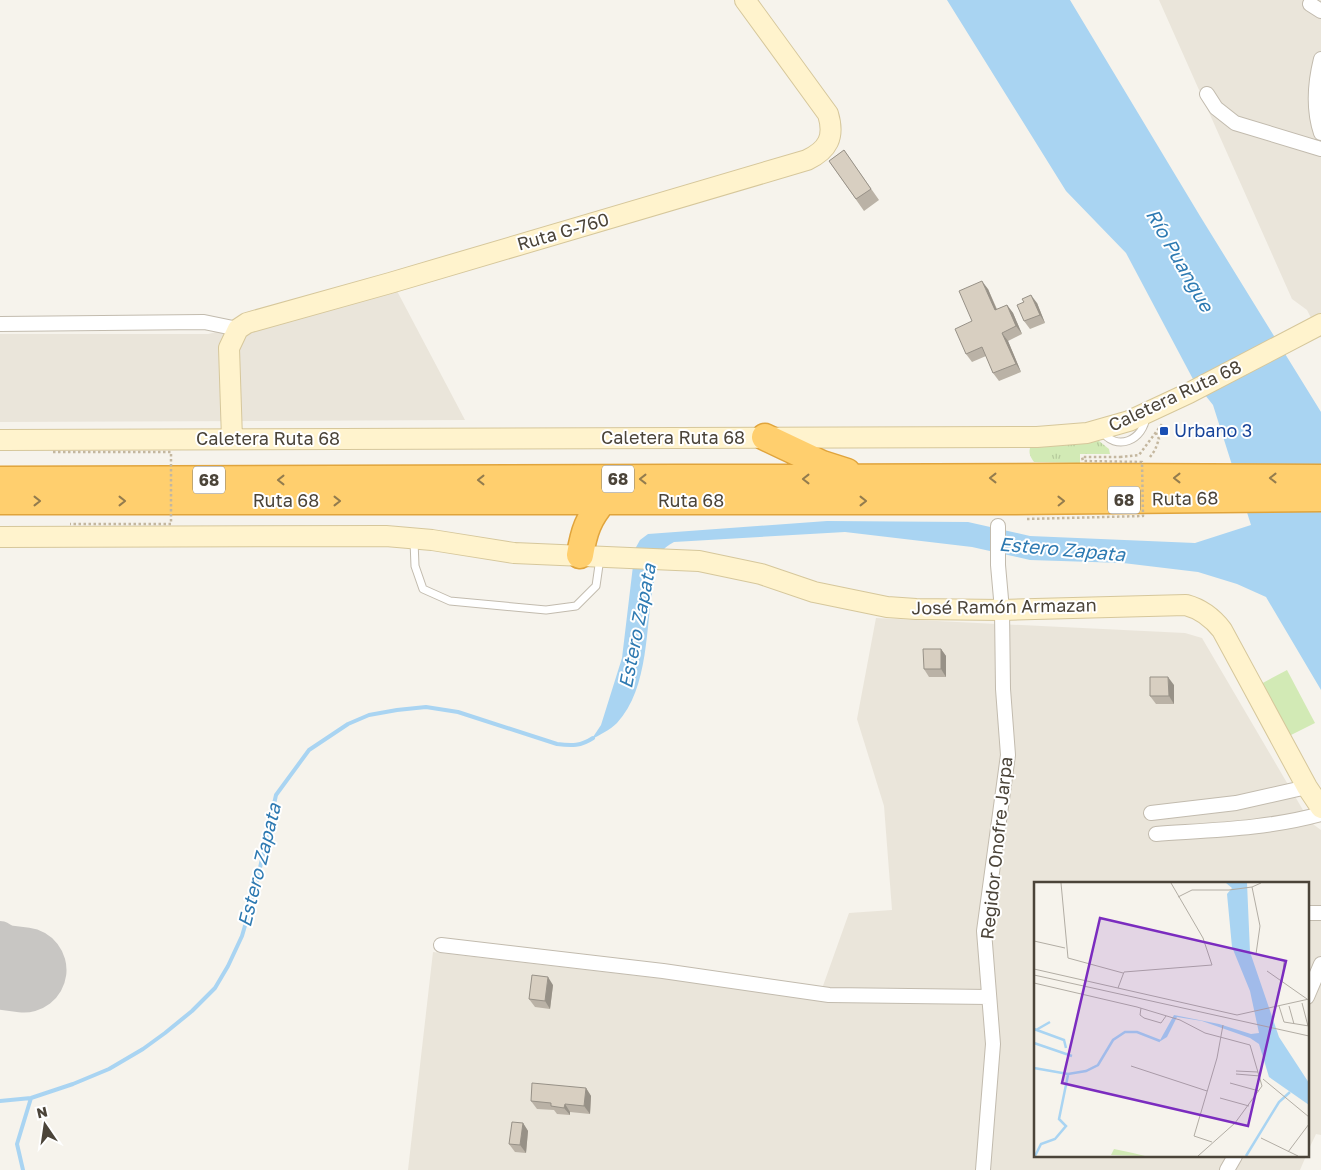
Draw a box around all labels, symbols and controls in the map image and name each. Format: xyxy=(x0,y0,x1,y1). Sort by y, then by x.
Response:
water label: Río Puangue xyxy=(1142,204,1220,317)
street label: Ruta G-760 xyxy=(514,207,611,255)
street label: Caletera Ruta 68 xyxy=(1105,355,1245,436)
place label: Urbano 3 xyxy=(1174,419,1252,441)
marker: Urbano 3 xyxy=(1158,425,1170,437)
street label: Caletera Ruta 68 xyxy=(601,426,745,448)
street label: Caletera Ruta 68 xyxy=(196,427,340,449)
road number: 68 xyxy=(193,466,225,494)
road number: 68 xyxy=(602,466,634,492)
one-way arrow xyxy=(988,473,996,483)
one-way arrow xyxy=(1173,473,1180,483)
one-way arrow xyxy=(1269,473,1277,483)
one-way arrow xyxy=(639,474,646,484)
one-way arrow xyxy=(801,474,809,484)
one-way arrow xyxy=(276,475,284,485)
one-way arrow xyxy=(476,475,484,485)
road number: 68 xyxy=(1108,486,1140,514)
street label: Ruta 68 xyxy=(1152,486,1218,510)
street label: Ruta 68 xyxy=(253,489,319,511)
street label: Ruta 68 xyxy=(658,489,724,511)
one-way arrow xyxy=(1057,495,1065,506)
one-way arrow xyxy=(34,496,41,506)
one-way arrow xyxy=(119,496,127,506)
one-way arrow xyxy=(334,496,342,506)
one-way arrow xyxy=(860,496,867,506)
water label: Estero Zapata xyxy=(998,532,1127,566)
water label: Estero Zapata xyxy=(613,560,660,690)
street label: José Ramón Armazan xyxy=(911,593,1097,619)
street label: Regidor Onofre Jarpa xyxy=(975,755,1017,940)
water label: Estero Zapata xyxy=(232,800,285,929)
inset map xyxy=(1034,882,1308,1158)
north arrow xyxy=(20,1100,70,1150)
text: N xyxy=(35,1102,49,1121)

